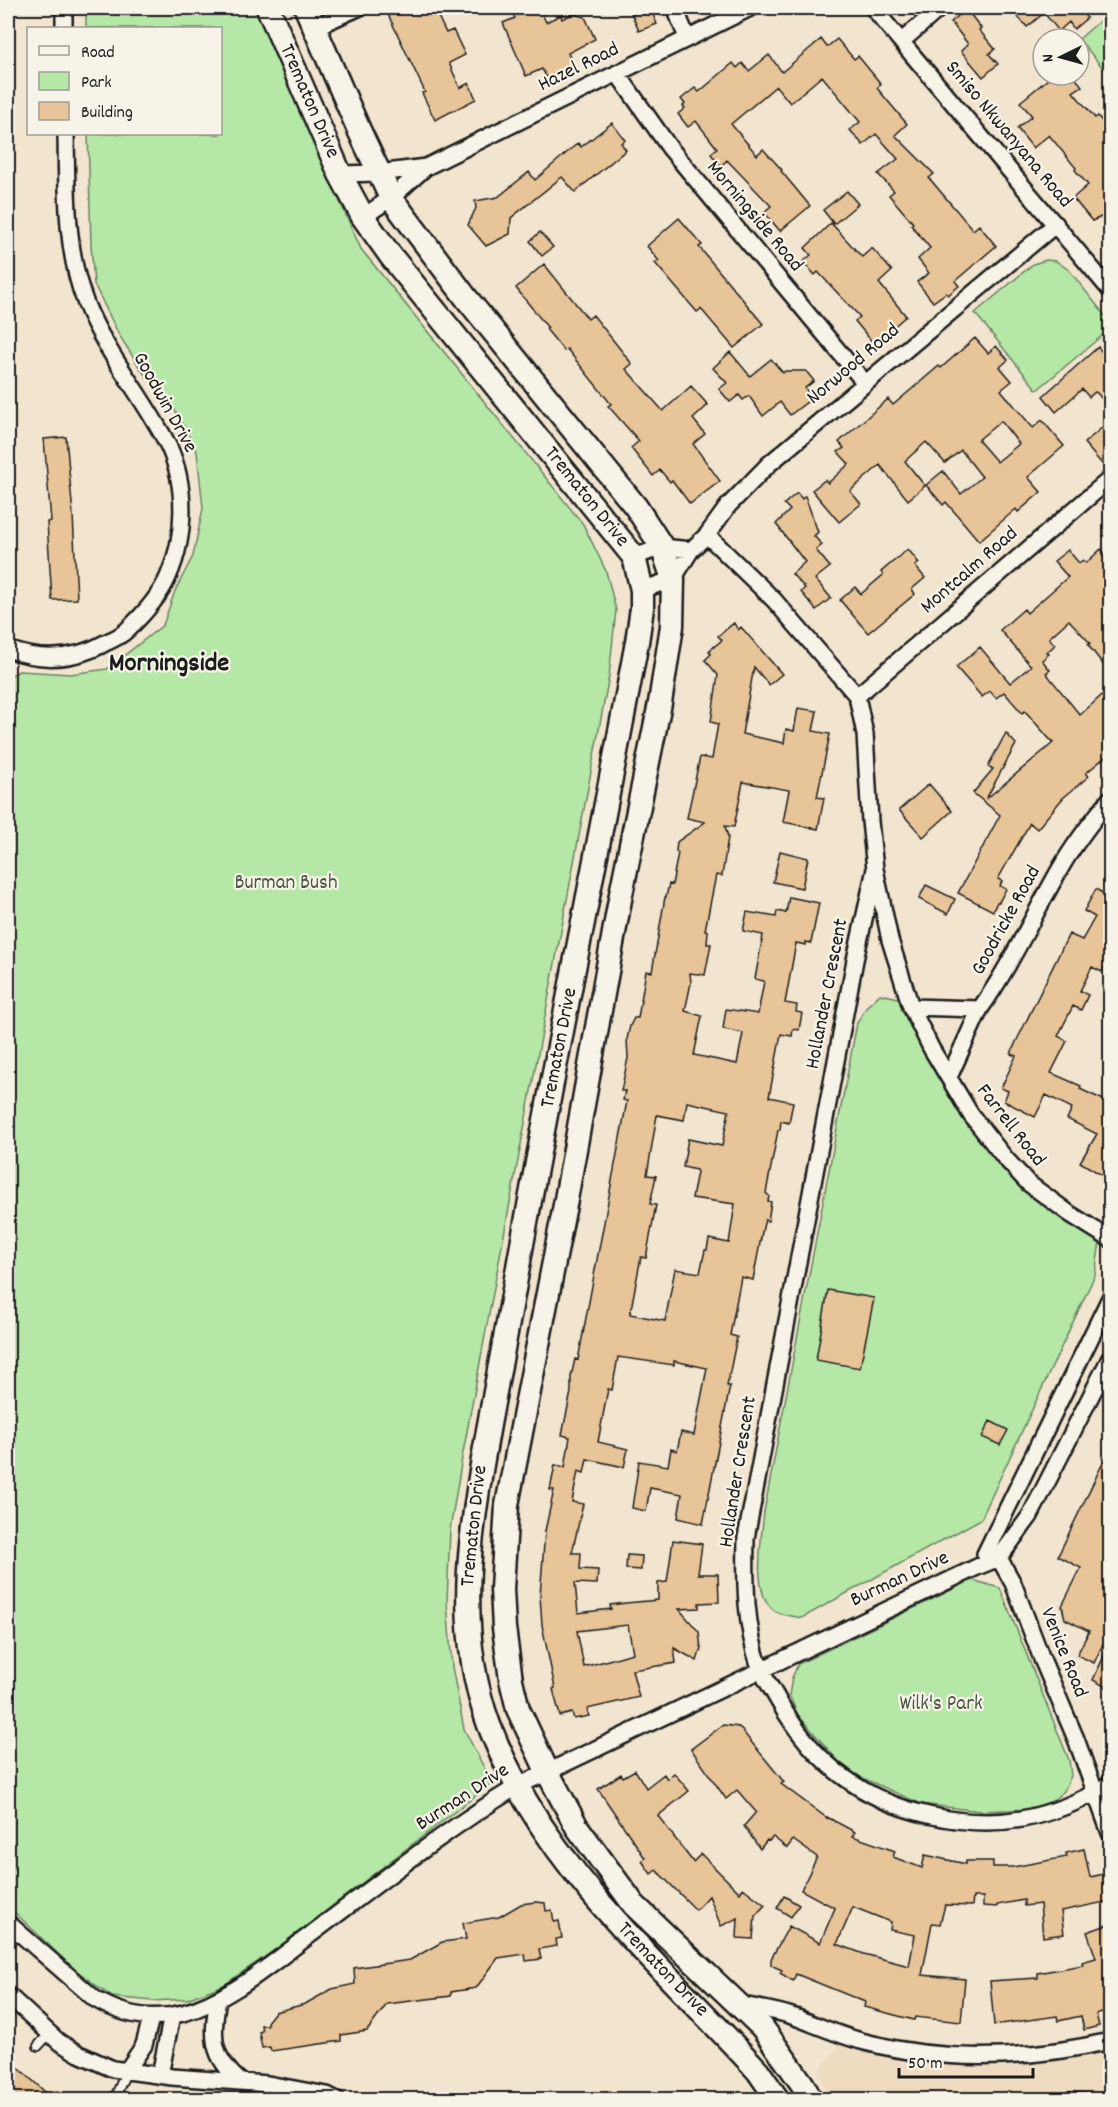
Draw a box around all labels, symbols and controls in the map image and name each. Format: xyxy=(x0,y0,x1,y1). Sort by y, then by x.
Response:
legend xyxy=(27,27,222,135)
north arrow xyxy=(1031,27,1091,87)
street label: Hazel Road xyxy=(533,35,625,101)
street label: Trematon Drive xyxy=(271,40,347,163)
text: Road xyxy=(81,41,115,66)
street label: Smiso Nkwanyana Road xyxy=(939,56,1077,214)
text: Park xyxy=(81,71,112,96)
text: Building xyxy=(81,101,133,126)
street label: Morningside Road xyxy=(698,155,810,279)
street label: Norwood Road xyxy=(801,317,907,413)
street label: Goodwin Drive xyxy=(124,347,204,459)
street label: Trematon Drive xyxy=(536,441,636,554)
street label: Montcalm Road xyxy=(915,520,1025,622)
district label: Morningside xyxy=(109,645,229,684)
street label: Goodricke Road xyxy=(965,861,1049,981)
park label: Burman Bush xyxy=(234,869,338,899)
street label: Hollander Crescent xyxy=(799,916,857,1072)
street label: Trematon Drive xyxy=(534,985,586,1111)
street label: Farrell Road xyxy=(968,1078,1052,1174)
street label: Hollander Crescent xyxy=(712,1394,766,1550)
street label: Trematon Drive xyxy=(454,1464,496,1588)
street label: Burman Drive xyxy=(846,1544,954,1616)
street label: Venice Road xyxy=(1031,1603,1095,1703)
park label: Wilk's Park xyxy=(899,1690,983,1720)
street label: Burman Drive xyxy=(410,1757,516,1839)
street label: Trematon Drive xyxy=(609,1916,715,2025)
scale bar xyxy=(899,2041,1032,2079)
text: 50 m xyxy=(908,2052,943,2077)

